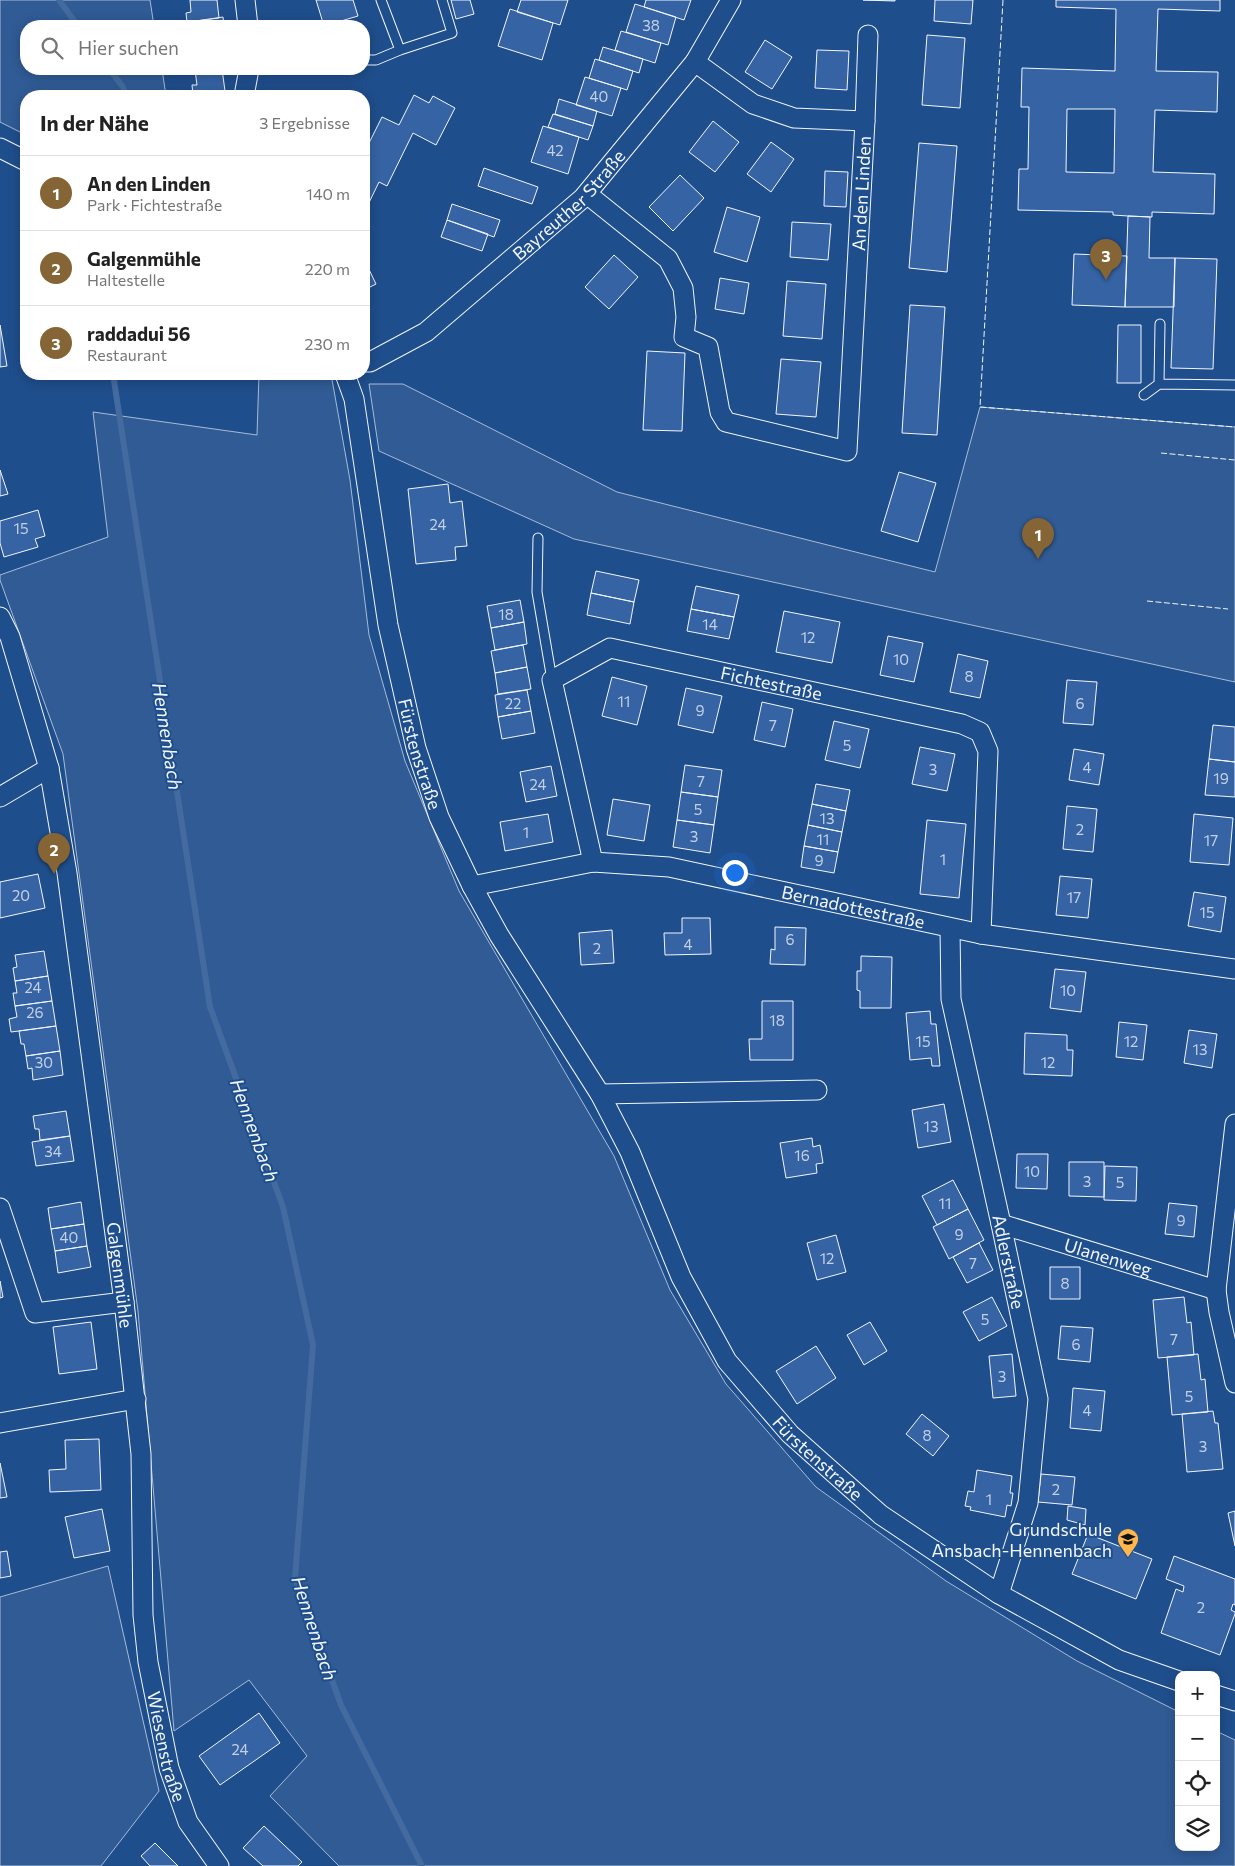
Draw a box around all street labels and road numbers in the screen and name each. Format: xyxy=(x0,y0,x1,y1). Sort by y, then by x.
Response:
street label: An den Linden xyxy=(847,135,875,252)
street label: Bayreuther Straße xyxy=(508,145,629,264)
street label: Fichtestraße xyxy=(719,661,824,705)
street label: Fürstenstraße xyxy=(394,696,447,812)
street label: Bernadottestraße xyxy=(780,881,927,933)
street label: Adlerstraße xyxy=(988,1212,1030,1311)
street label: Galgenmühle xyxy=(102,1221,138,1329)
street label: Ulanenweg xyxy=(1062,1233,1155,1281)
street label: Fürstenstraße xyxy=(768,1411,868,1505)
street label: Wiesenstraße xyxy=(143,1689,191,1805)

